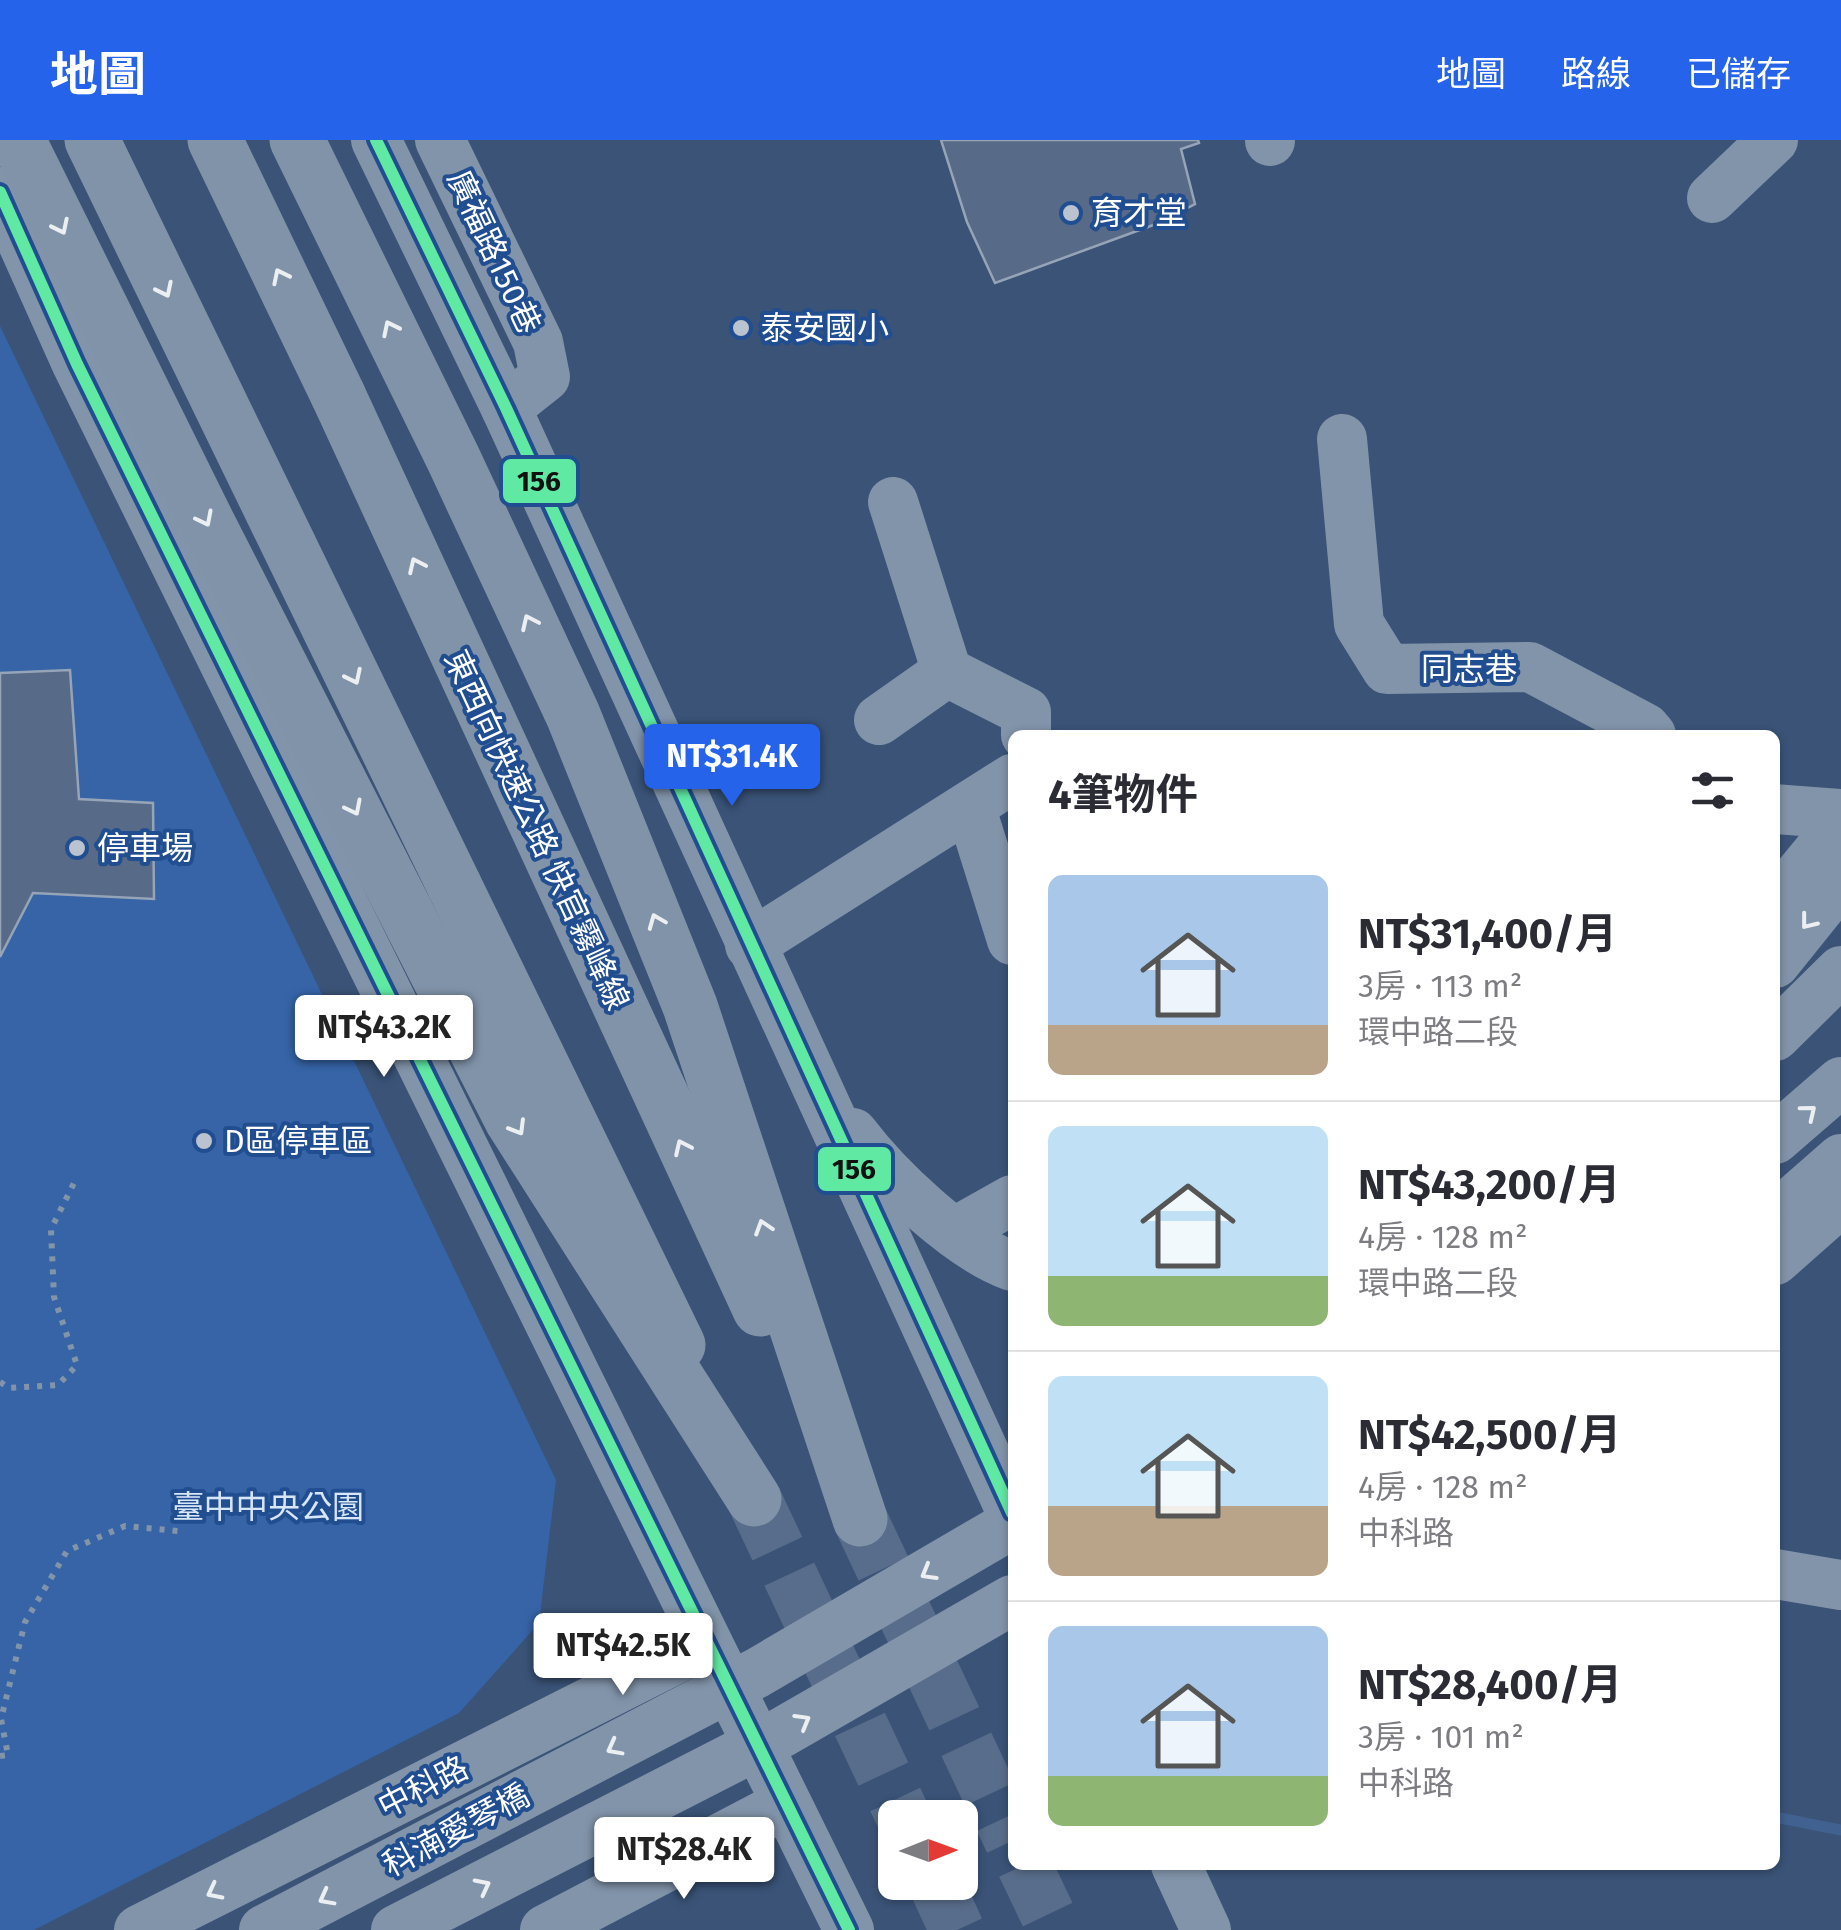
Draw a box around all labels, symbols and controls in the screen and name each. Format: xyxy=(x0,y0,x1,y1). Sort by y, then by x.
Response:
text: 地圖 xyxy=(50,46,146,104)
text: 地圖 xyxy=(1436,53,1506,95)
text: 路線 xyxy=(1561,53,1631,95)
text: 已儲存 xyxy=(1686,53,1791,95)
street label: 廣福路150巷 xyxy=(440,164,548,340)
place label: 育才堂 xyxy=(1091,194,1187,232)
marker: 育才堂 xyxy=(1060,202,1082,224)
one-way arrow xyxy=(49,217,69,235)
one-way arrow xyxy=(273,269,293,287)
one-way arrow xyxy=(153,280,173,298)
place label: 泰安國小 xyxy=(761,309,889,347)
marker: 泰安國小 xyxy=(730,317,752,339)
one-way arrow xyxy=(382,320,402,338)
line badge: 156 xyxy=(501,457,578,505)
text: 156 xyxy=(517,465,561,498)
one-way arrow xyxy=(193,509,213,527)
one-way arrow xyxy=(408,557,428,575)
one-way arrow xyxy=(522,614,542,632)
street label: 東西向快速公路 快官霧峰線 xyxy=(437,644,637,1016)
street label: 同志巷 xyxy=(1421,650,1517,688)
one-way arrow xyxy=(341,667,361,685)
pin: NT$31.4K xyxy=(629,724,835,809)
text: NT$31.4K xyxy=(666,737,798,775)
icon: filters xyxy=(1685,763,1740,818)
text: 4筆物件 xyxy=(1048,770,1198,820)
one-way arrow xyxy=(342,798,362,816)
place label: 停車場 xyxy=(97,829,193,867)
marker: 停車場 xyxy=(66,837,88,859)
text: NT$31,400/月 xyxy=(1358,909,1617,959)
one-way arrow xyxy=(1802,911,1820,929)
one-way arrow xyxy=(647,913,667,931)
icon: home xyxy=(1128,915,1248,1035)
text: 3房 · 113 m² xyxy=(1358,967,1522,1005)
pin: NT$43.2K xyxy=(281,995,487,1080)
text: NT$43.2K xyxy=(317,1008,451,1046)
text: 環中路二段 xyxy=(1358,1013,1518,1051)
one-way arrow xyxy=(1798,1106,1816,1124)
one-way arrow xyxy=(506,1117,525,1135)
place label: D區停車區 xyxy=(224,1122,373,1160)
marker: D區停車區 xyxy=(193,1130,215,1152)
one-way arrow xyxy=(675,1139,695,1157)
line badge: 156 xyxy=(816,1145,893,1193)
text: 156 xyxy=(832,1153,876,1186)
text: NT$43,200/月 xyxy=(1358,1160,1620,1210)
icon: home xyxy=(1128,1166,1248,1286)
text: 4房 · 128 m² xyxy=(1358,1218,1528,1256)
one-way arrow xyxy=(755,1220,775,1237)
text: 環中路二段 xyxy=(1358,1264,1518,1302)
text: NT$42,500/月 xyxy=(1358,1410,1621,1460)
icon: home xyxy=(1128,1416,1248,1536)
text: 4房 · 128 m² xyxy=(1358,1468,1528,1506)
park label: 臺中中央公園 xyxy=(172,1488,364,1526)
text: 中科路 xyxy=(1358,1514,1454,1552)
one-way arrow xyxy=(921,1561,939,1580)
pin: NT$42.5K xyxy=(520,1613,726,1698)
text: NT$42.5K xyxy=(556,1626,690,1664)
text: NT$28,400/月 xyxy=(1358,1660,1622,1710)
icon: home xyxy=(1128,1666,1248,1786)
one-way arrow xyxy=(792,1714,810,1733)
text: 3房 · 101 m² xyxy=(1358,1718,1524,1756)
one-way arrow xyxy=(606,1736,624,1755)
street label: 中科路 xyxy=(372,1748,474,1826)
text: 中科路 xyxy=(1358,1764,1454,1802)
street label: 科湳愛琴橋 xyxy=(376,1776,536,1884)
north arrow xyxy=(878,1800,978,1900)
map controls xyxy=(878,1800,978,1900)
pin: NT$28.4K xyxy=(581,1817,787,1902)
text: NT$28.4K xyxy=(616,1830,752,1868)
one-way arrow xyxy=(472,1879,490,1898)
one-way arrow xyxy=(206,1880,224,1899)
one-way arrow xyxy=(318,1886,336,1905)

